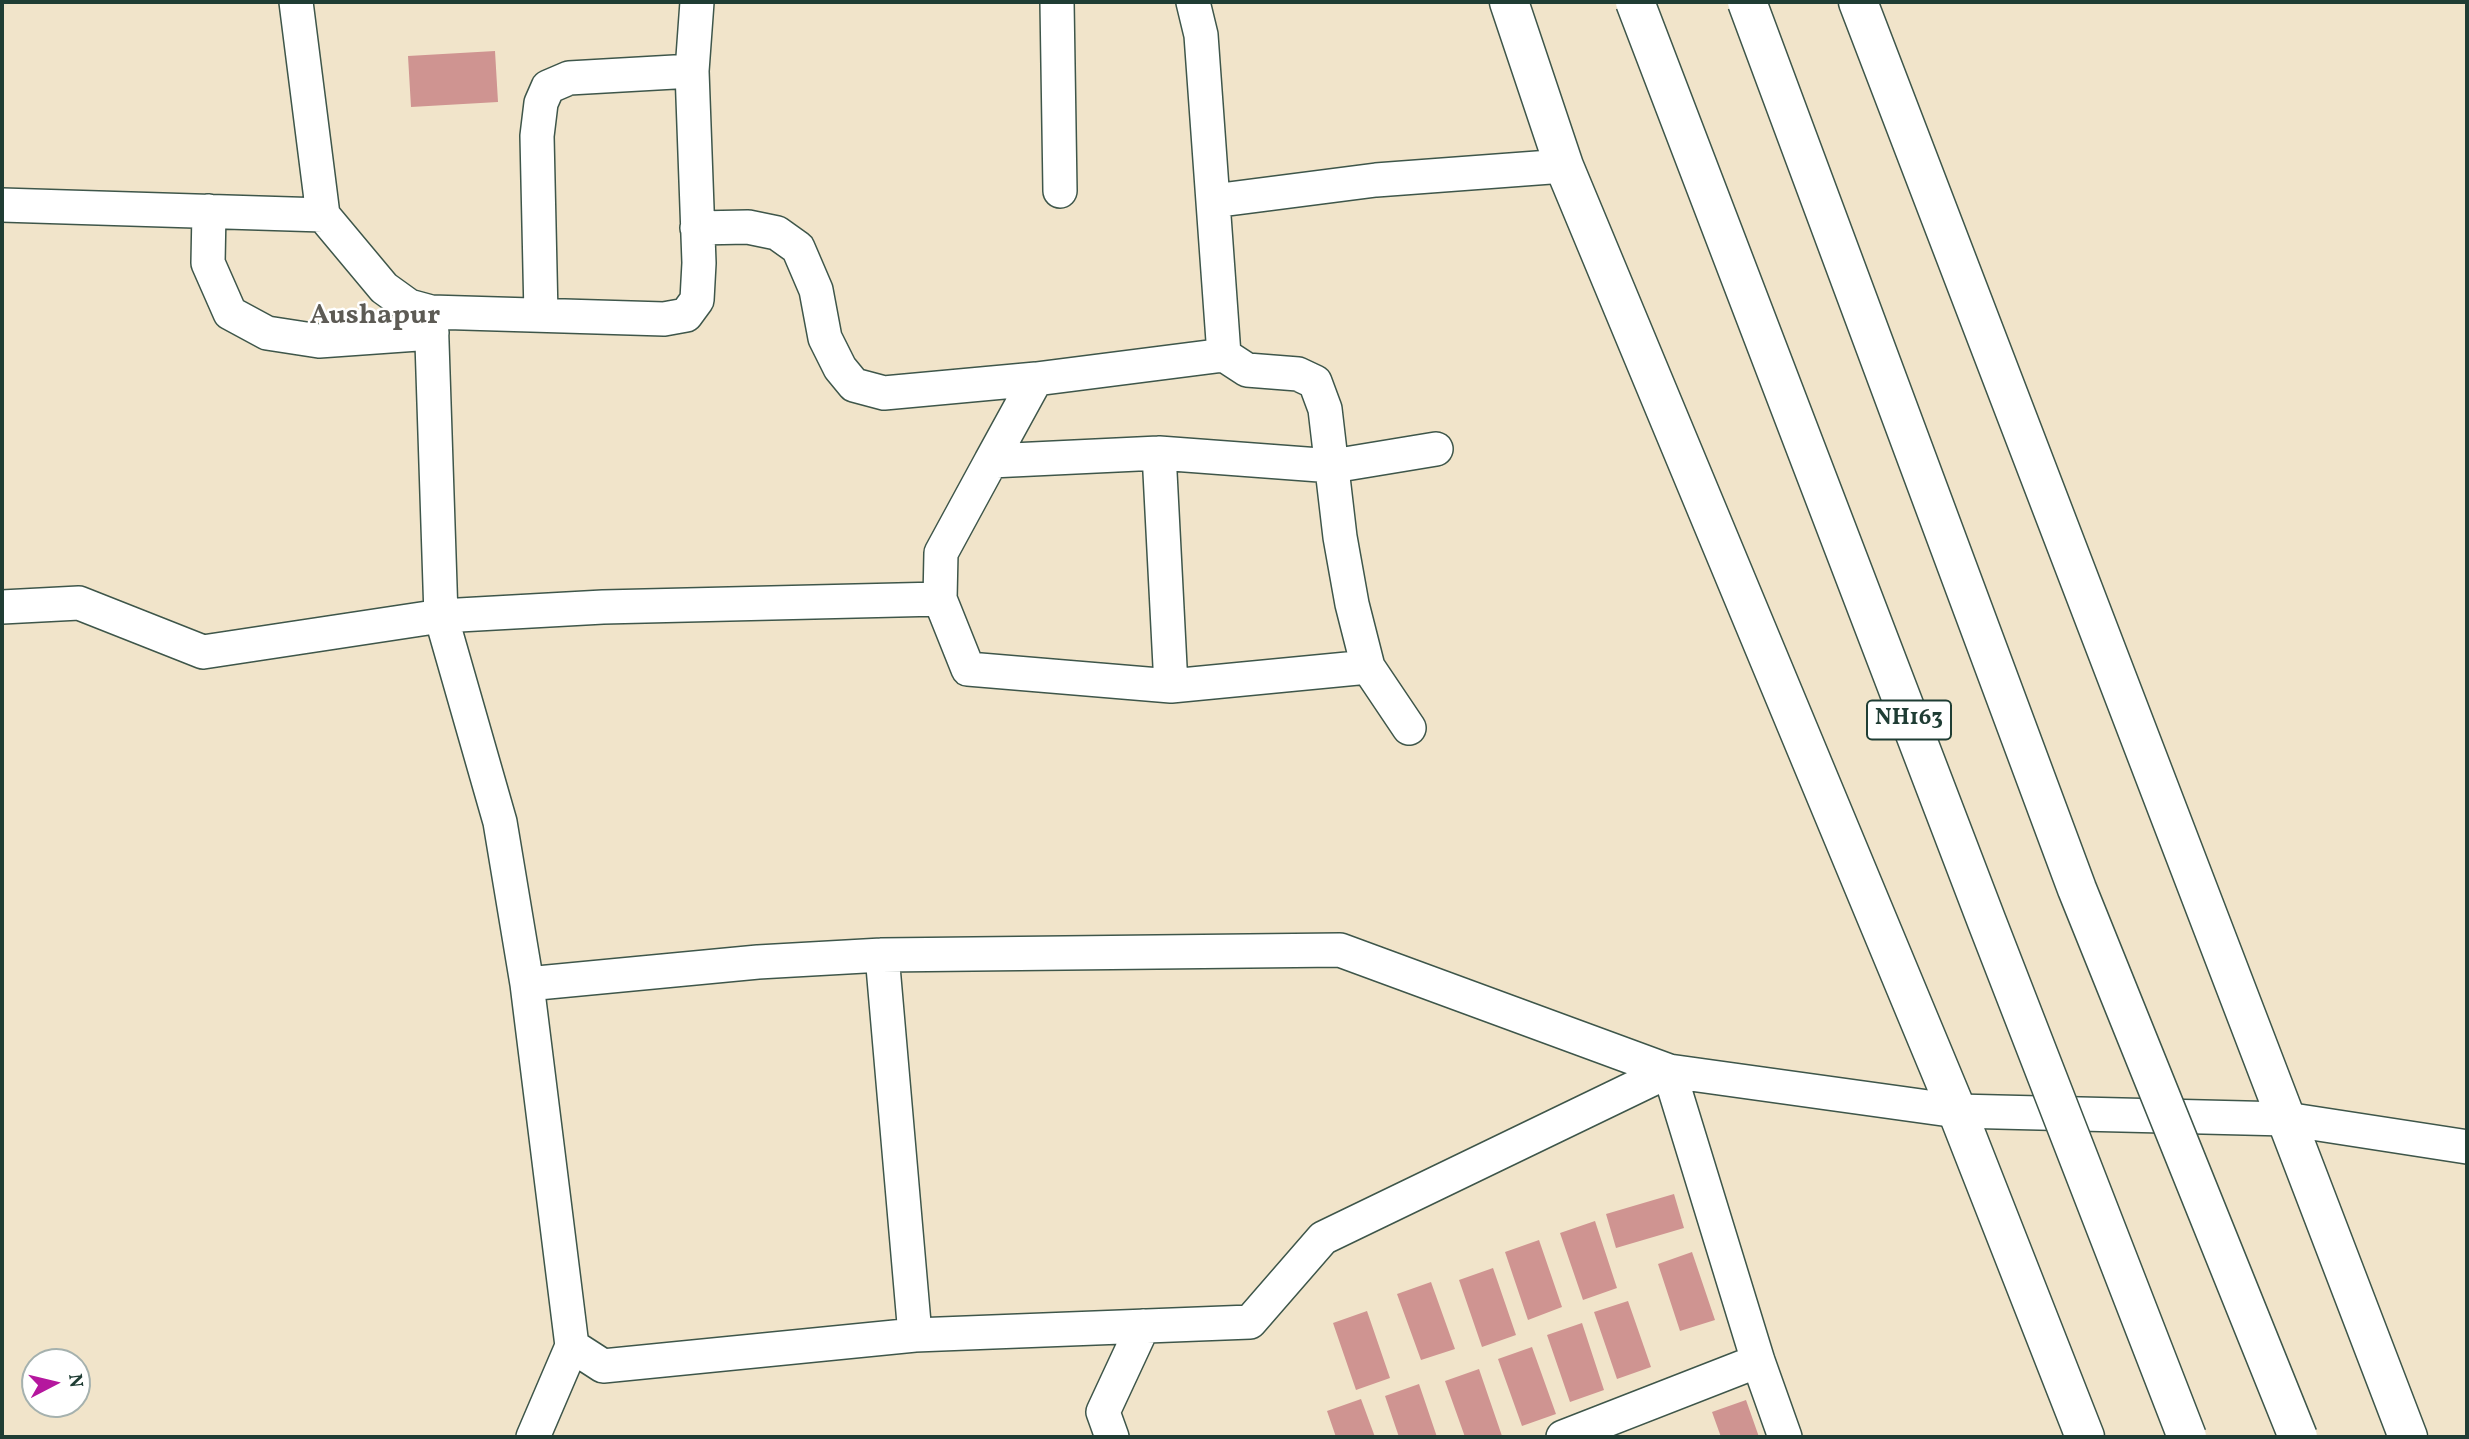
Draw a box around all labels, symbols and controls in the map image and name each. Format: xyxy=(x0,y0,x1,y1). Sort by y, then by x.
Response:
district label: Aushapur xyxy=(310,301,440,335)
road number: NH163 xyxy=(1867,700,1951,740)
north arrow xyxy=(21,1348,91,1418)
text: N xyxy=(61,1372,89,1389)

